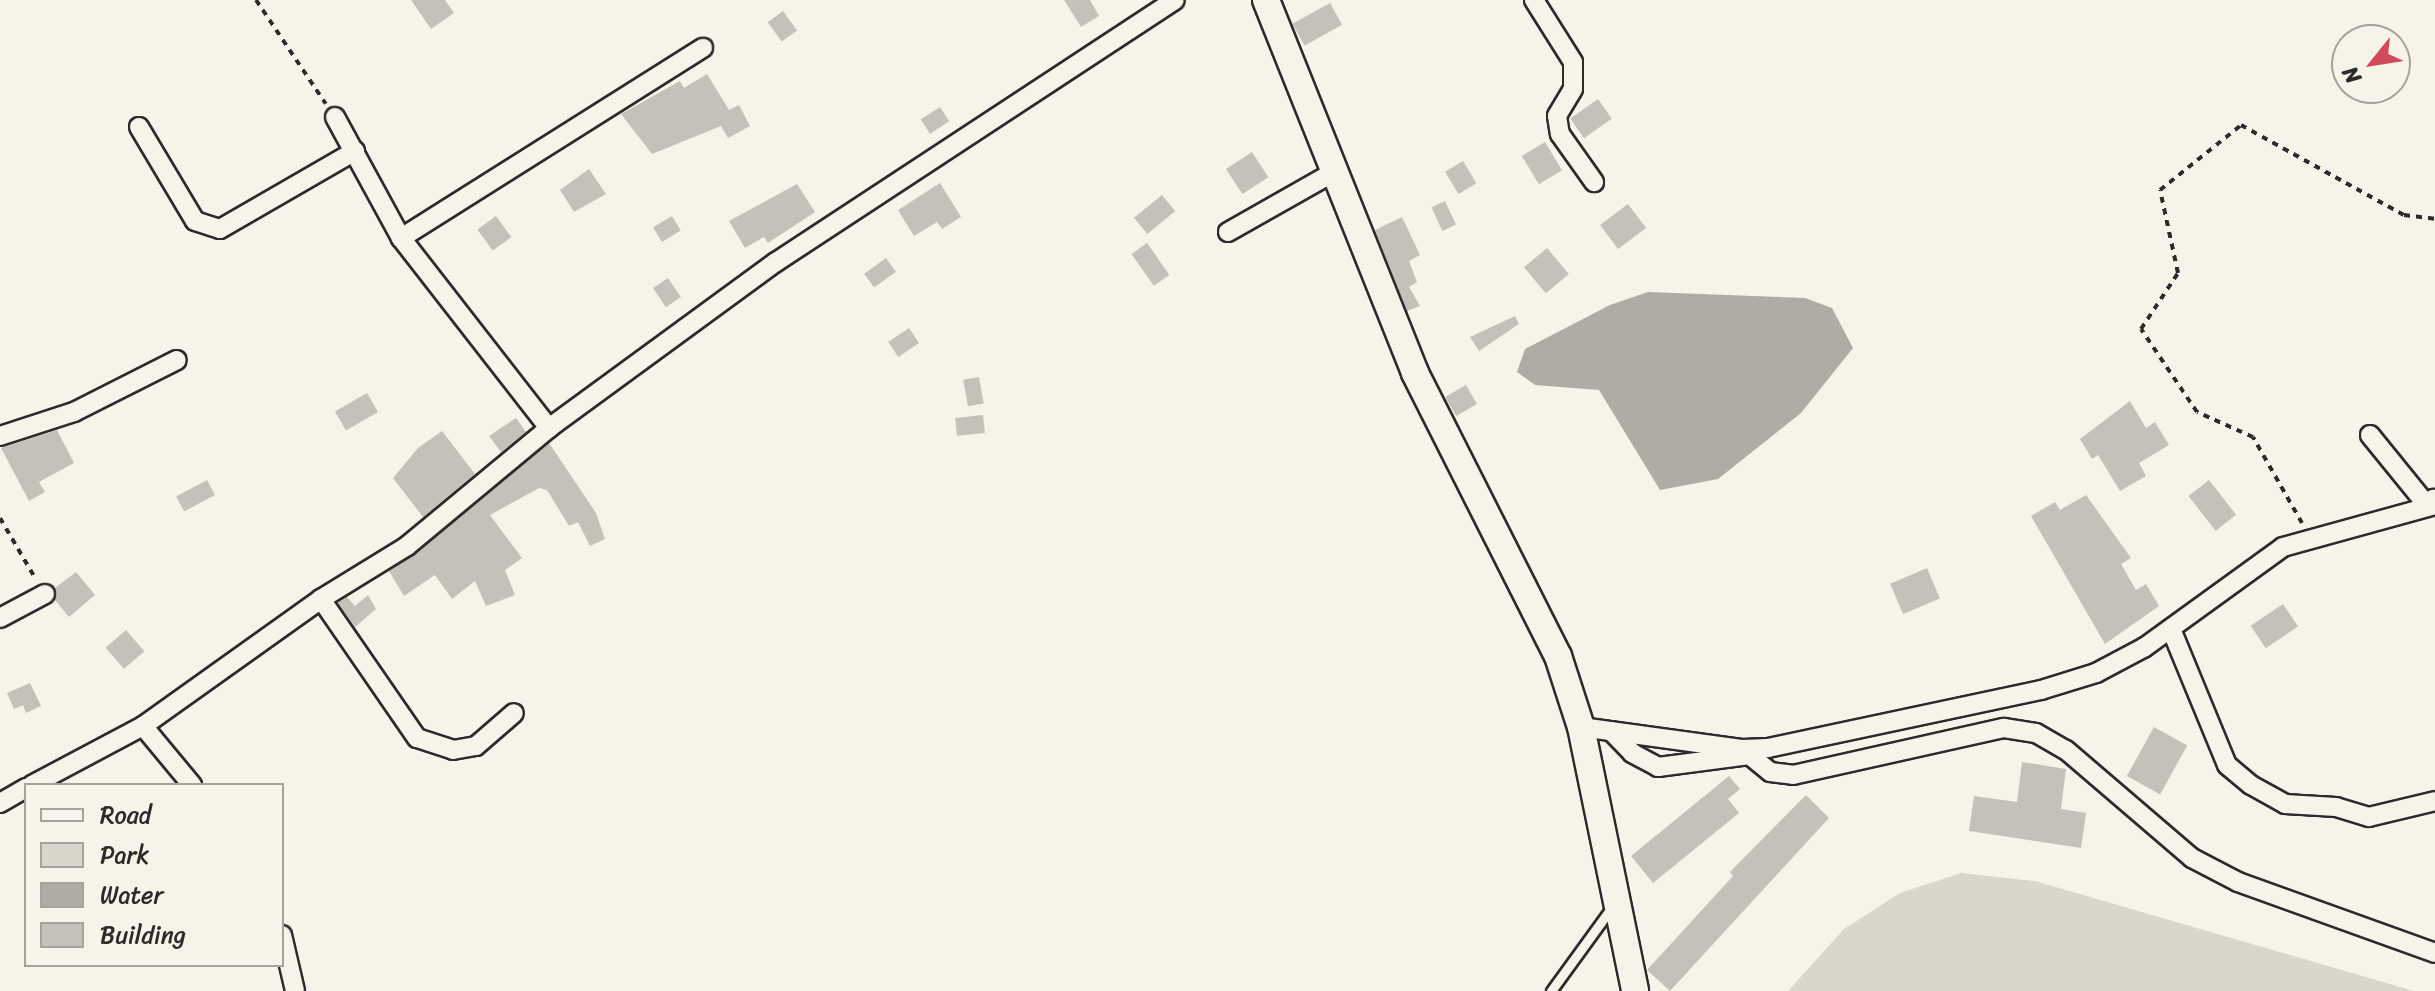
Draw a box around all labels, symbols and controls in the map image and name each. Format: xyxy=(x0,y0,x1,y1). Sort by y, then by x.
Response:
north arrow xyxy=(2331,24,2411,104)
text: N xyxy=(2331,59,2372,92)
legend xyxy=(24,783,284,967)
text: Road xyxy=(100,794,151,836)
text: Park xyxy=(100,834,149,876)
text: Water xyxy=(100,874,163,916)
text: Building xyxy=(100,914,186,956)

